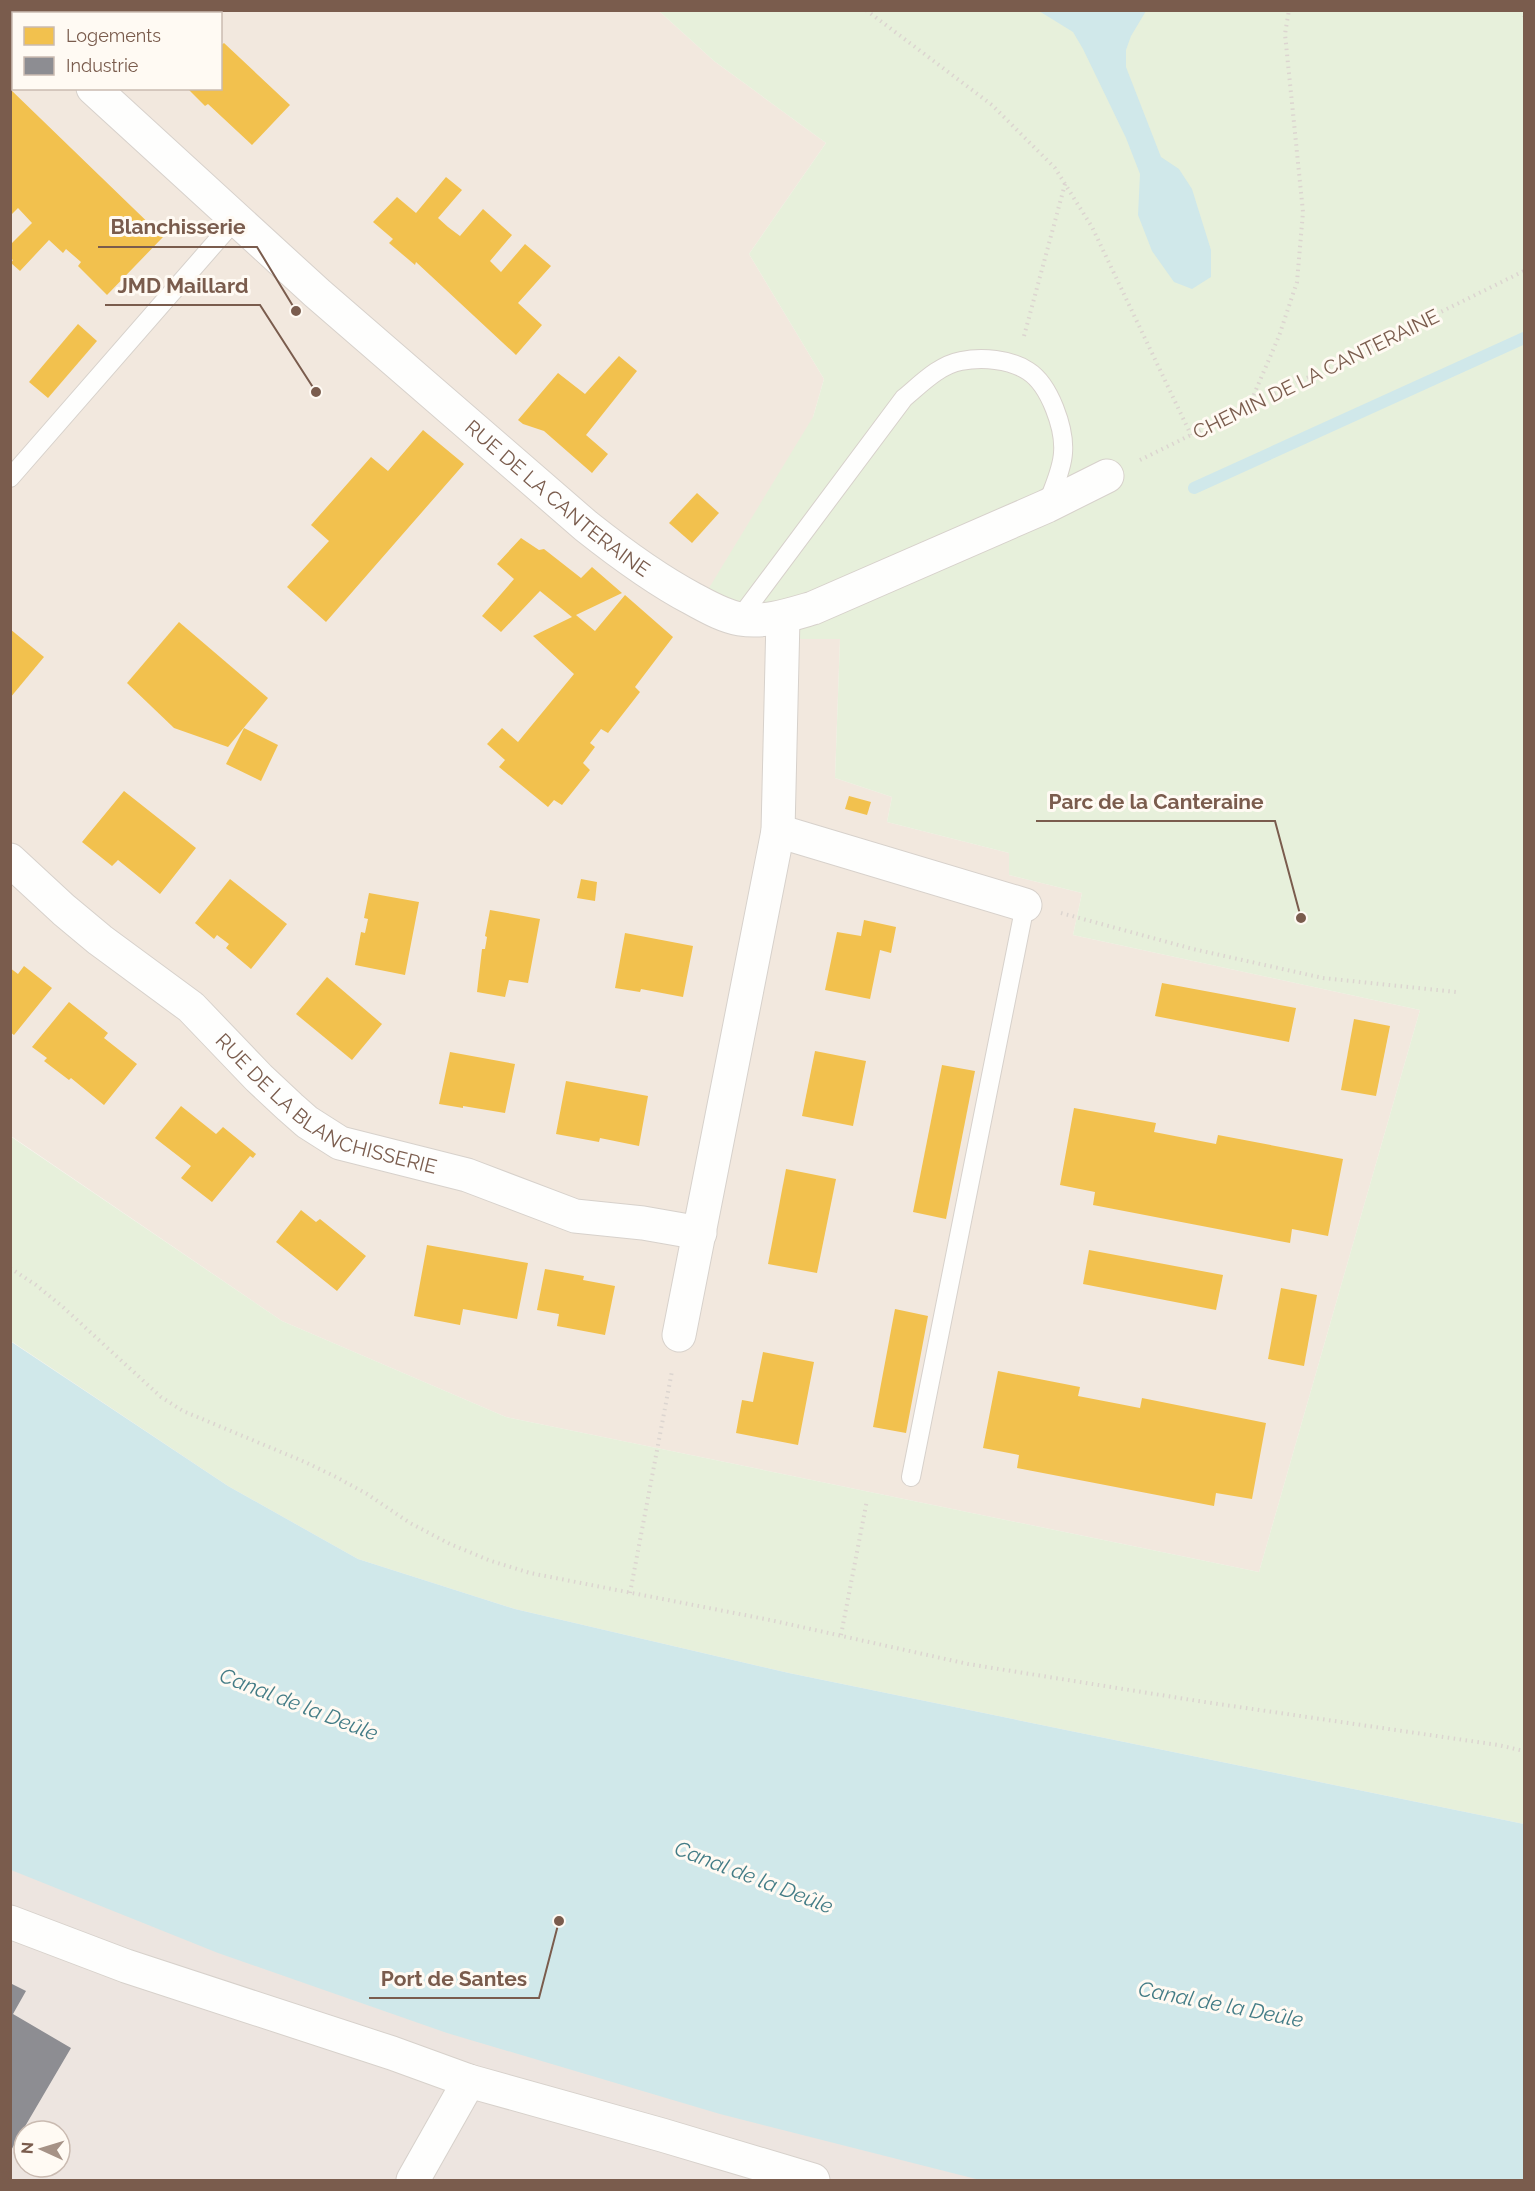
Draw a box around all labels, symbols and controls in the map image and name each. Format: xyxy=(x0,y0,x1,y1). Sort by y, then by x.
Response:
legend xyxy=(12,12,222,90)
text: Logements xyxy=(66,25,161,46)
text: Industrie xyxy=(66,55,139,76)
callout: Blanchisserie xyxy=(98,208,257,247)
text: Blanchisserie xyxy=(111,214,246,239)
callout: JMD Maillard xyxy=(105,266,260,305)
text: JMD Maillard xyxy=(118,273,248,298)
street label: CHEMIN DE LA CANTERAINE xyxy=(1189,304,1443,444)
street label: RUE DE LA CANTERAINE xyxy=(460,415,655,582)
callout: Parc de la Canteraine xyxy=(1036,782,1275,821)
text: Parc de la Canteraine xyxy=(1048,789,1264,814)
street label: RUE DE LA BLANCHISSERIE xyxy=(211,1028,439,1179)
water label: Canal de la Deûle xyxy=(216,1662,382,1746)
water label: Canal de la Deûle xyxy=(671,1835,837,1919)
callout: Port de Santes xyxy=(369,1959,539,1998)
text: Port de Santes xyxy=(381,1966,527,1991)
water label: Canal de la Deûle xyxy=(1136,1976,1306,2032)
north arrow xyxy=(12,2119,72,2179)
text: N xyxy=(18,2141,37,2155)

